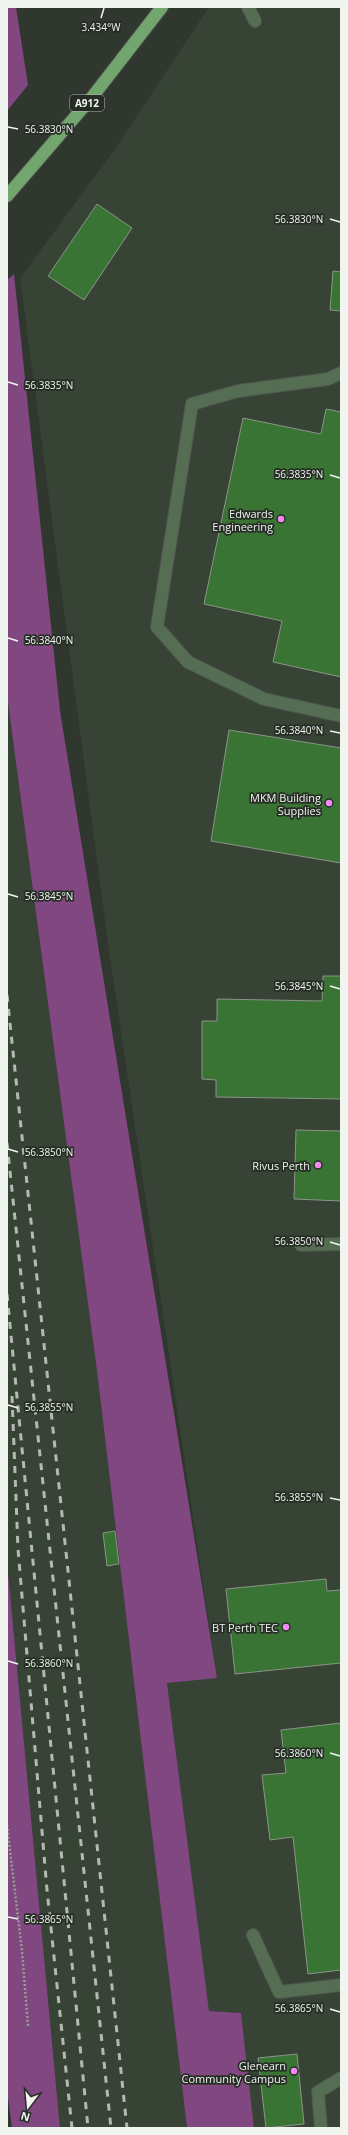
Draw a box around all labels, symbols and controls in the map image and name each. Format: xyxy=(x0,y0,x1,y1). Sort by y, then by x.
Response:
text: 3.434°W xyxy=(81,20,121,34)
road number: A912 xyxy=(70,95,104,111)
text: 56.3830°N xyxy=(25,122,73,136)
text: 56.3830°N xyxy=(275,212,323,226)
text: 56.3835°N xyxy=(25,378,73,392)
text: 56.3835°N xyxy=(275,467,323,481)
place label: Edwards Engineering xyxy=(212,506,273,534)
marker: Edwards Engineering xyxy=(276,514,286,524)
text: 56.3840°N xyxy=(25,633,73,647)
text: 56.3840°N xyxy=(275,723,323,737)
place label: MKM Building Supplies xyxy=(250,790,321,818)
marker: MKM Building Supplies xyxy=(324,798,334,808)
text: 56.3845°N xyxy=(25,889,73,903)
text: 56.3845°N xyxy=(275,979,323,993)
text: 56.3850°N xyxy=(25,1145,73,1159)
place label: Rivus Perth xyxy=(252,1158,310,1173)
marker: Rivus Perth xyxy=(313,1160,323,1170)
text: 56.3850°N xyxy=(275,1234,323,1248)
text: 56.3855°N xyxy=(25,1400,73,1414)
text: 56.3855°N xyxy=(275,1490,323,1504)
place label: BT Perth TEC xyxy=(212,1620,278,1635)
marker: BT Perth TEC xyxy=(281,1622,291,1632)
text: 56.3860°N xyxy=(25,1656,73,1670)
text: 56.3860°N xyxy=(275,1746,323,1760)
text: 56.3865°N xyxy=(25,1912,73,1926)
text: 56.3865°N xyxy=(275,2001,323,2015)
place label: Glenearn Community Campus xyxy=(182,2058,286,2086)
marker: Glenearn Community Campus xyxy=(289,2066,299,2076)
north arrow xyxy=(8,2087,48,2127)
text: N xyxy=(19,2109,31,2126)

